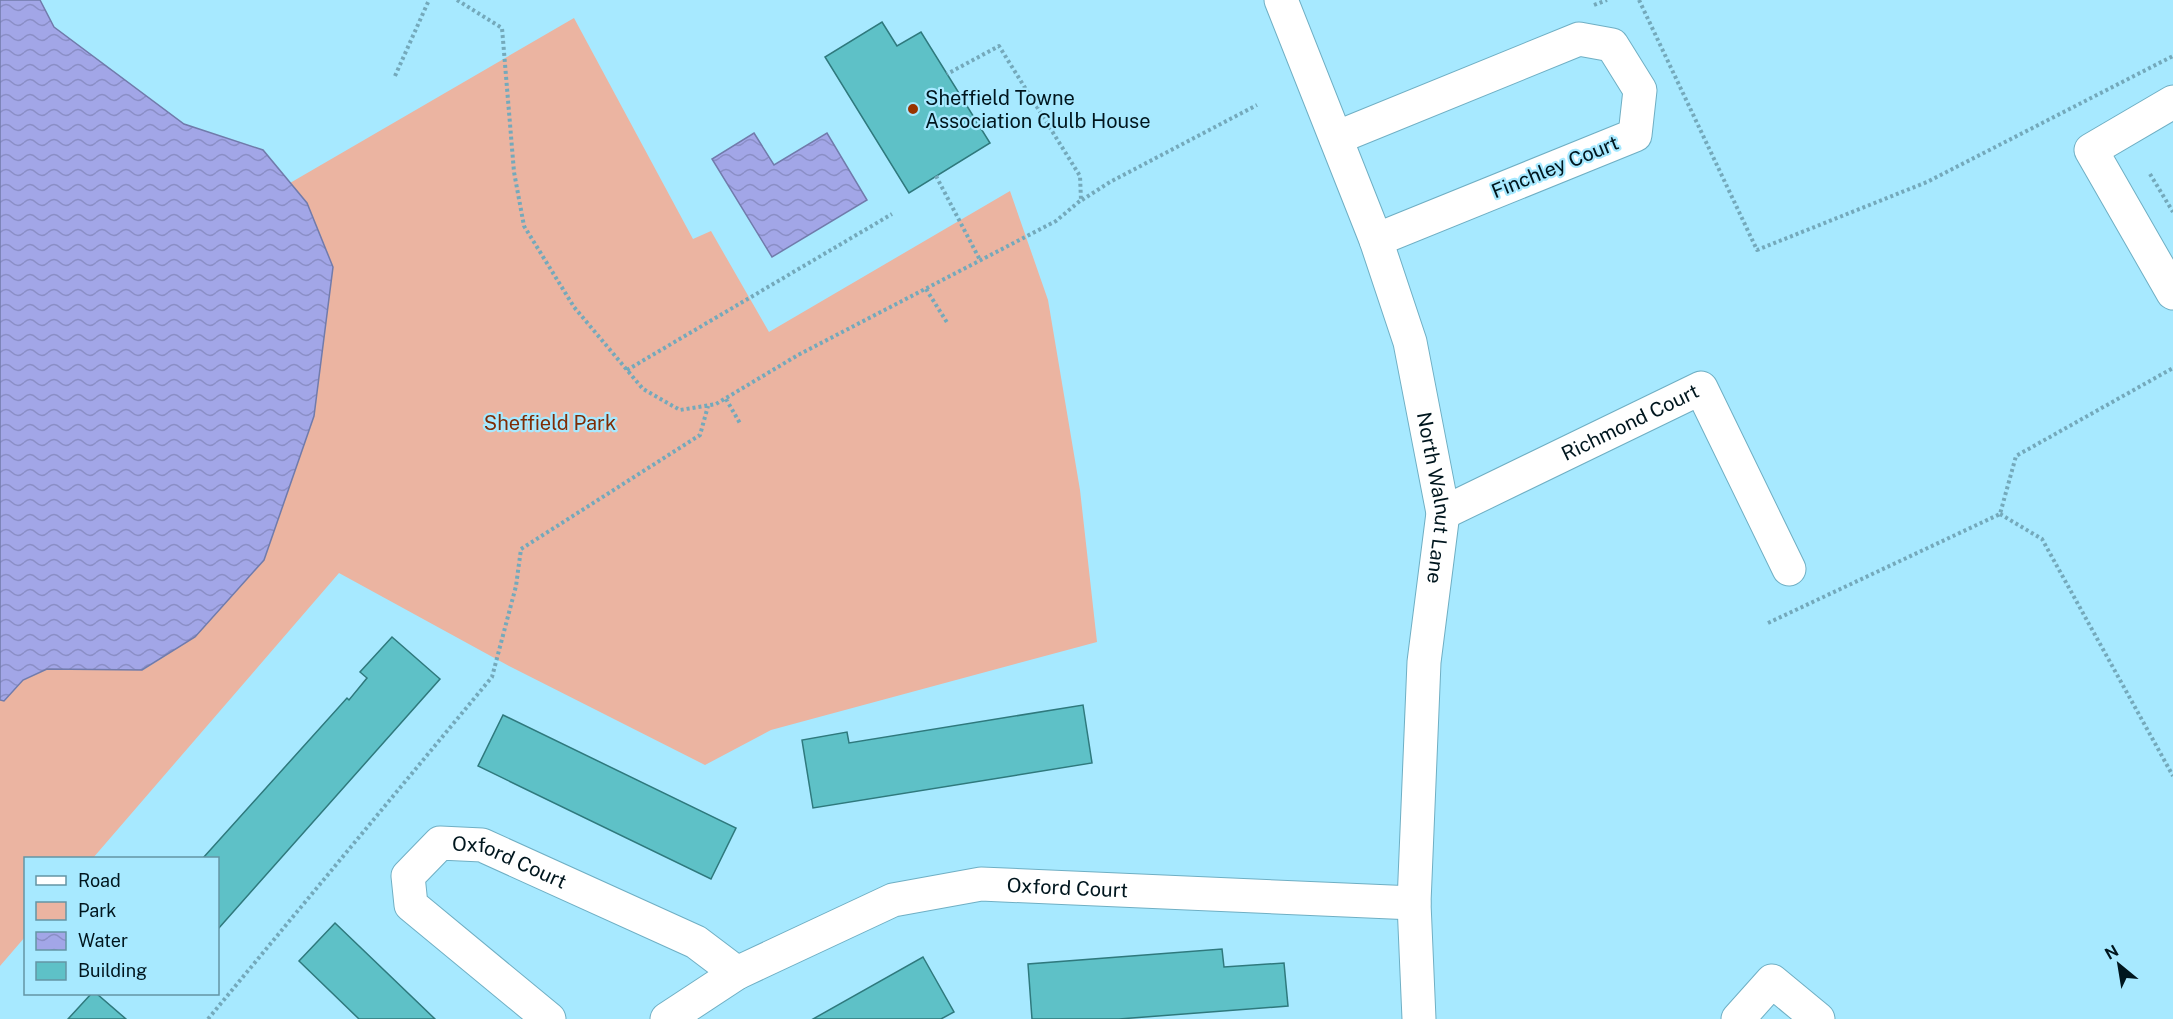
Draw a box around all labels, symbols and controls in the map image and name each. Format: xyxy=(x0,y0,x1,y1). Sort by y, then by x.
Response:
place label: Sheffield Towne Association Clulb House xyxy=(925,86,1151,133)
marker: Sheffield Towne Association Clulb House xyxy=(906,102,920,116)
street label: Finchley Court xyxy=(1488,131,1622,203)
street label: Richmond Court xyxy=(1558,379,1703,466)
street label: North Walnut Lane xyxy=(1412,410,1455,585)
park label: Sheffield Park xyxy=(484,411,616,435)
street label: Oxford Court xyxy=(452,832,570,894)
legend xyxy=(24,857,219,995)
text: Road xyxy=(78,870,121,891)
street label: Oxford Court xyxy=(1006,873,1129,902)
text: Park xyxy=(78,900,116,921)
text: Water xyxy=(78,930,128,951)
north arrow xyxy=(2089,935,2149,995)
text: N xyxy=(2102,941,2122,964)
text: Building xyxy=(78,960,147,981)

